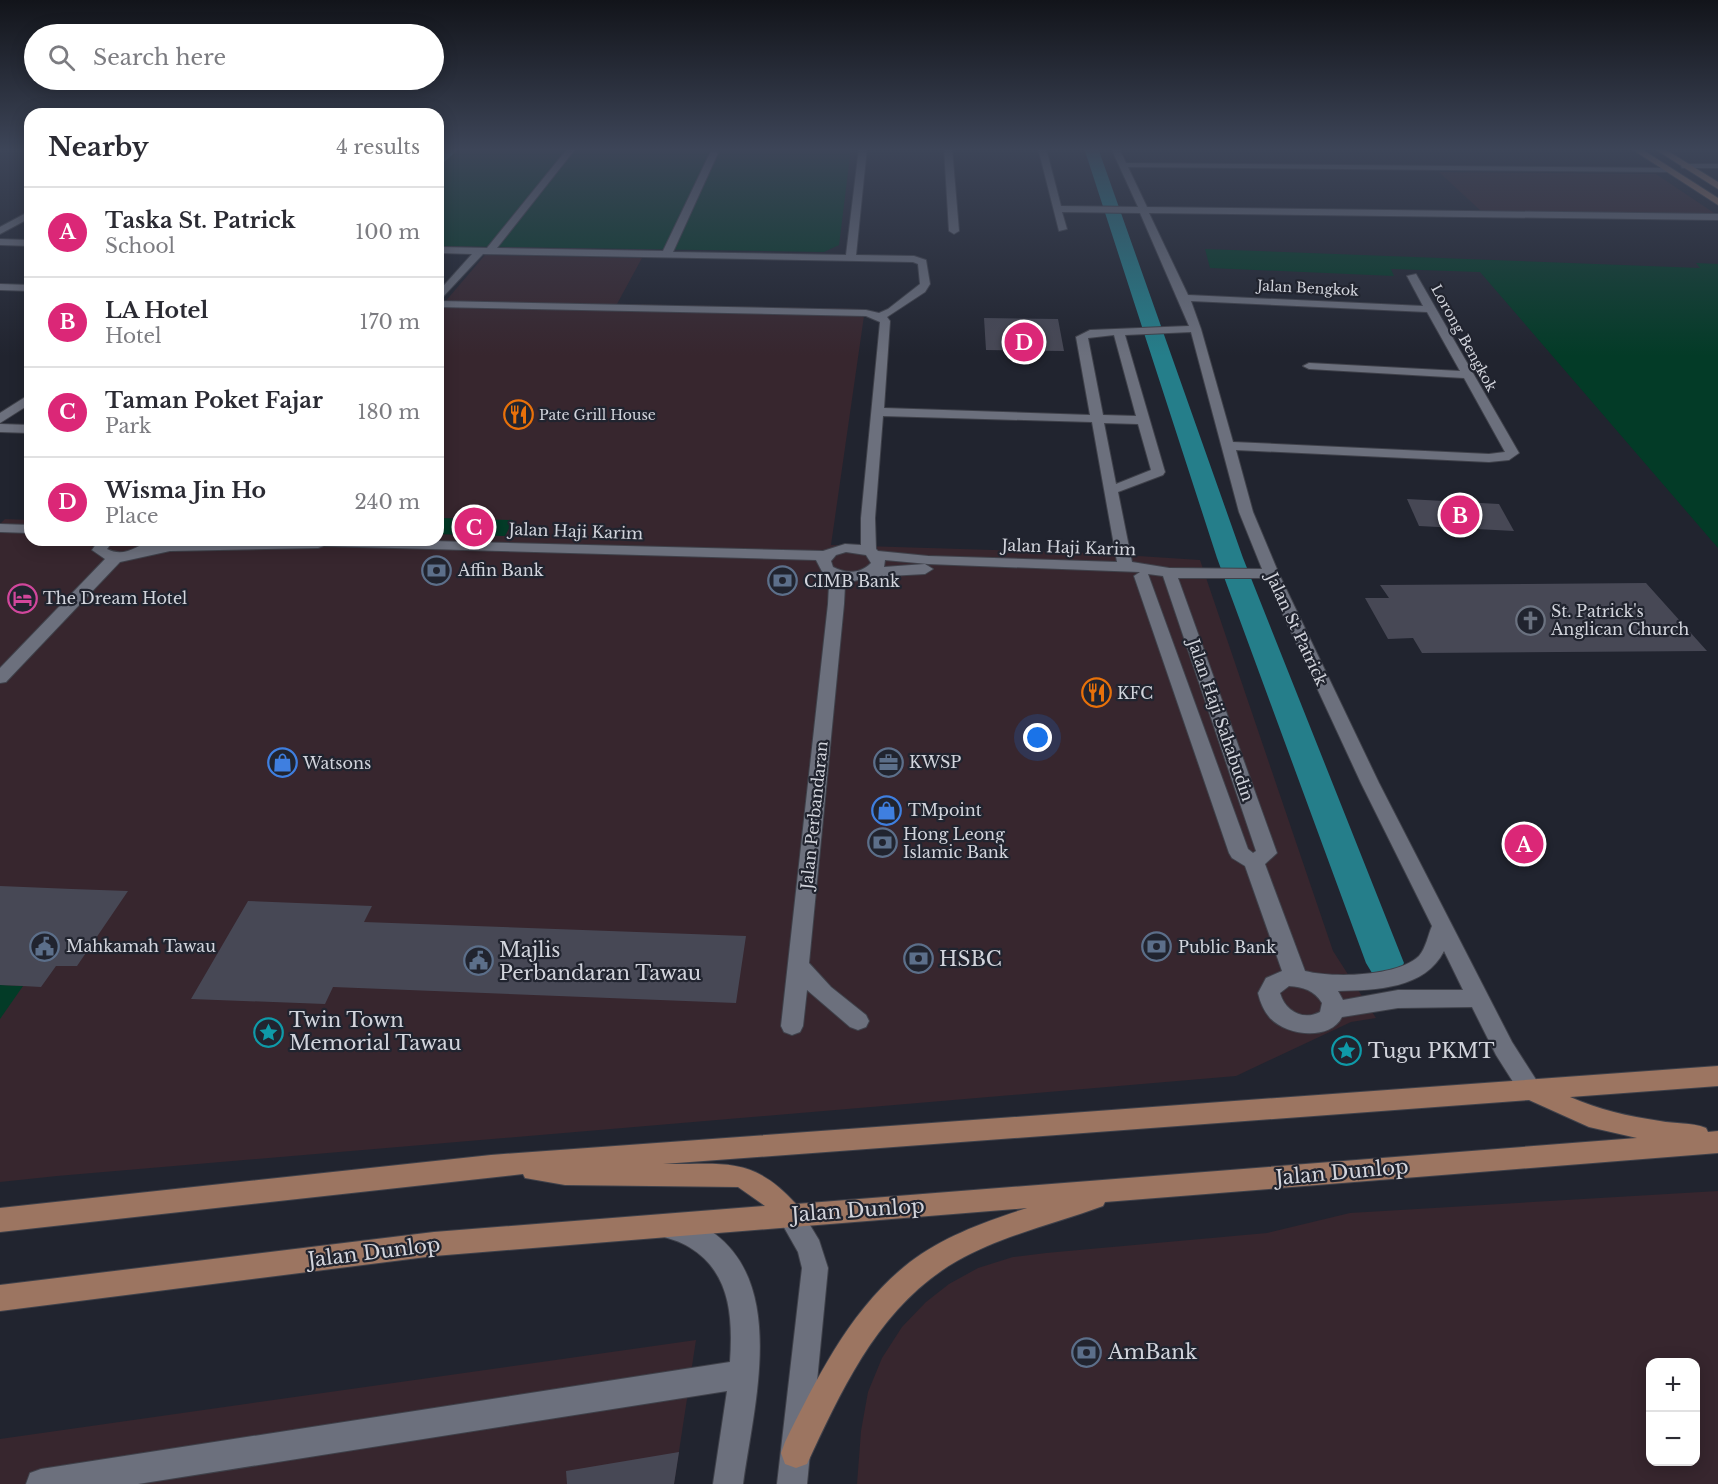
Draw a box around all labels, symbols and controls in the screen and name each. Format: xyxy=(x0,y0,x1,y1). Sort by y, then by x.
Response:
search box xyxy=(24,24,444,90)
icon: search xyxy=(45,41,78,74)
text: Search here xyxy=(93,44,226,71)
text: Nearby xyxy=(48,131,149,163)
text: 4 results xyxy=(336,135,420,159)
text: Taska St. Patrick xyxy=(105,207,295,234)
text: A xyxy=(59,220,76,244)
text: 100 m xyxy=(355,220,420,244)
text: School xyxy=(105,234,175,258)
street label: Jalan Bengkok xyxy=(1255,276,1360,300)
street label: Lorong Bengkok xyxy=(1427,281,1501,395)
text: LA Hotel xyxy=(105,297,208,324)
text: B xyxy=(60,310,75,334)
text: 170 m xyxy=(360,310,420,334)
pin: D xyxy=(1004,320,1044,364)
text: Hotel xyxy=(105,324,162,348)
text: Taman Poket Fajar xyxy=(105,387,323,414)
restaurant icon: Pate Grill House xyxy=(502,399,534,431)
text: C xyxy=(59,400,76,424)
text: 180 m xyxy=(357,400,420,424)
place label: Pate Grill House xyxy=(539,406,656,424)
text: Park xyxy=(105,414,151,438)
text: Wisma Jin Ho xyxy=(105,477,266,504)
text: D xyxy=(58,490,77,514)
text: 240 m xyxy=(355,490,420,514)
pin: B xyxy=(1440,492,1480,538)
text: Place xyxy=(105,504,159,528)
pin: C xyxy=(454,504,494,550)
street label: Jalan Haji Karim xyxy=(506,519,644,543)
street label: Jalan Haji Karim xyxy=(999,535,1137,559)
bank icon: Affin Bank xyxy=(421,554,453,586)
place label: Affin Bank xyxy=(457,560,544,580)
bank icon: CIMB Bank xyxy=(767,565,799,597)
street label: Jalan St Patrick xyxy=(1261,567,1332,689)
place label: CIMB Bank xyxy=(804,571,900,591)
hotel icon: The Dream Hotel xyxy=(6,582,38,614)
place label: The Dream Hotel xyxy=(43,588,187,608)
place label: St. Patrick's Anglican Church xyxy=(1550,601,1689,639)
church icon: St. Patrick's Anglican Church xyxy=(1514,604,1546,636)
street label: Jalan Haji Sahabudin xyxy=(1183,634,1258,804)
restaurant icon: KFC xyxy=(1080,677,1112,709)
place label: KFC xyxy=(1117,683,1153,703)
your location xyxy=(1023,723,1052,752)
street label: Jalan Perbandaran xyxy=(796,740,832,892)
office icon: KWSP xyxy=(872,746,904,778)
shop icon: Watsons xyxy=(266,747,298,779)
place label: KWSP xyxy=(909,752,961,772)
place label: Watsons xyxy=(302,753,371,773)
shop icon: TMpoint xyxy=(871,794,903,826)
place label: TMpoint xyxy=(908,800,982,820)
pin: A xyxy=(1504,822,1544,866)
place label: Hong Leong Islamic Bank xyxy=(903,824,1009,862)
bank icon: Hong Leong Islamic Bank xyxy=(866,827,898,859)
public building icon: Mahkamah Tawau xyxy=(29,930,61,962)
bank icon: Public Bank xyxy=(1141,931,1173,963)
place label: Mahkamah Tawau xyxy=(66,936,216,956)
place label: Public Bank xyxy=(1178,937,1276,957)
place label: Majlis Perbandaran Tawau xyxy=(499,938,701,985)
bank icon: HSBC xyxy=(902,943,934,975)
public building icon: Majlis Perbandaran Tawau xyxy=(462,945,494,977)
place label: HSBC xyxy=(939,947,1002,971)
place label: Twin Town Memorial Tawau xyxy=(289,1008,461,1055)
place icon: Twin Town Memorial Tawau xyxy=(252,1016,284,1048)
place icon: Tugu PKMT xyxy=(1331,1035,1363,1067)
place label: Tugu PKMT xyxy=(1368,1039,1495,1063)
street label: Jalan Dunlop xyxy=(1272,1154,1410,1190)
street label: Jalan Dunlop xyxy=(788,1193,925,1227)
street label: Jalan Dunlop xyxy=(303,1232,442,1272)
bank icon: AmBank xyxy=(1071,1336,1103,1368)
place label: AmBank xyxy=(1107,1340,1198,1364)
map controls xyxy=(1646,1358,1700,1466)
button: + xyxy=(1646,1358,1700,1412)
button: − xyxy=(1646,1412,1700,1466)

